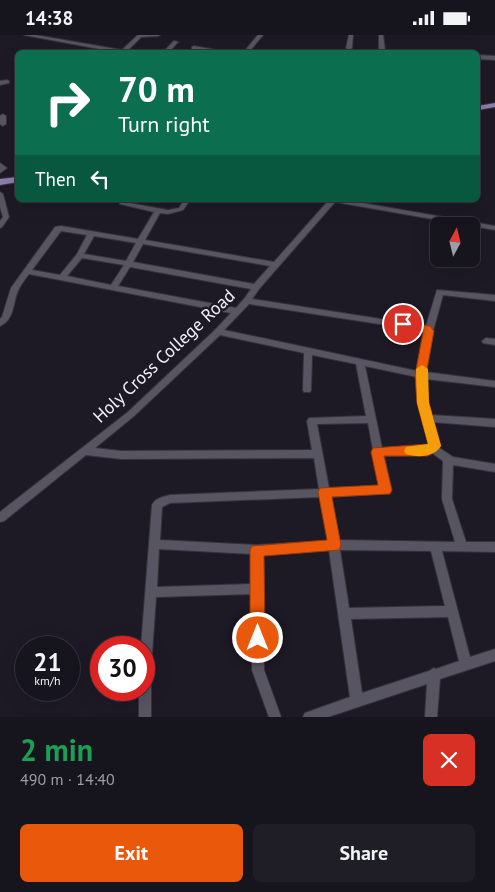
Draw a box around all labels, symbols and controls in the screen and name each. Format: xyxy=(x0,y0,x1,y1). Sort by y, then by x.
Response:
text: 14:38 xyxy=(25,6,73,30)
text: 70 m xyxy=(118,66,195,112)
icon: right xyxy=(35,70,100,135)
text: Turn right xyxy=(118,110,210,138)
icon: left xyxy=(86,165,114,193)
text: Then xyxy=(35,167,76,191)
north arrow xyxy=(430,217,480,267)
map controls xyxy=(430,217,480,267)
street label: Holy Cross College Road xyxy=(88,284,239,427)
pin xyxy=(382,303,424,345)
icon: arrive xyxy=(389,310,417,338)
position arrow xyxy=(231,611,283,663)
speed limit sign: 30 xyxy=(90,636,155,701)
text: 21 xyxy=(33,646,62,678)
text: km/h xyxy=(34,673,61,688)
text: 2 min xyxy=(20,730,93,769)
button: close xyxy=(423,734,475,786)
text: 490 m · 14:40 xyxy=(20,769,115,789)
button: Exit xyxy=(20,824,243,882)
button: Share xyxy=(253,824,475,882)

